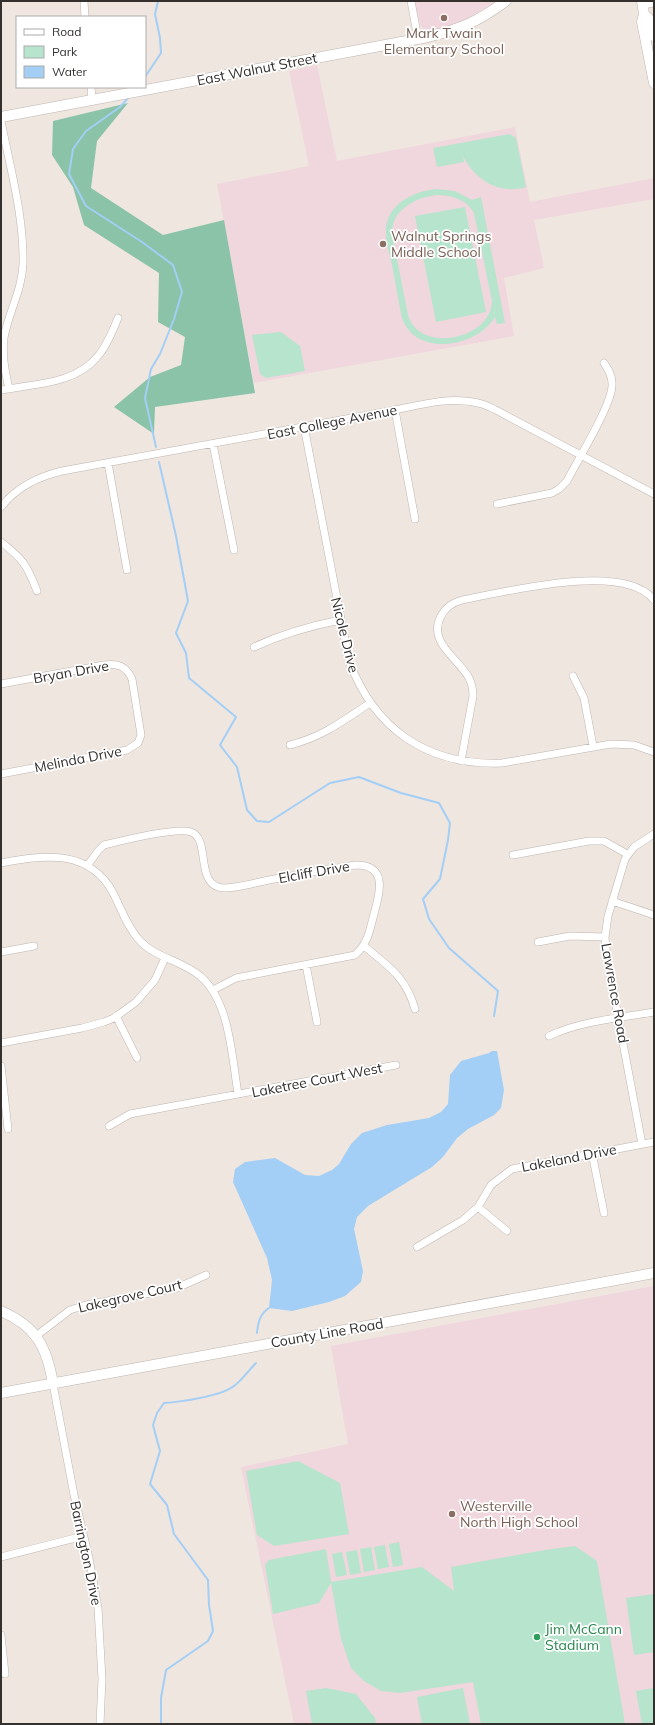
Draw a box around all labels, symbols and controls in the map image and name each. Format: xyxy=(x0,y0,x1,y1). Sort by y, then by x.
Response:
marker: Mark Twain Elementary School xyxy=(439,13,449,23)
legend xyxy=(16,16,146,88)
text: Road xyxy=(52,24,81,39)
place label: Mark Twain Elementary School xyxy=(384,24,504,58)
text: Park xyxy=(52,44,78,59)
street label: East Walnut Street xyxy=(195,49,319,89)
text: Water xyxy=(52,64,88,79)
place label: Walnut Springs Middle School xyxy=(391,227,492,261)
marker: Walnut Springs Middle School xyxy=(378,239,388,249)
street label: East College Avenue xyxy=(266,401,398,443)
street label: Nicole Drive xyxy=(327,595,363,675)
street label: Bryan Drive xyxy=(32,657,110,687)
street label: Melinda Drive xyxy=(33,742,123,776)
street label: Elcliff Drive xyxy=(277,857,351,887)
street label: Lawrence Road xyxy=(597,942,633,1044)
street label: Laketree Court West xyxy=(250,1058,384,1101)
street label: Lakeland Drive xyxy=(520,1140,618,1176)
street label: Lakegrove Court xyxy=(76,1275,184,1317)
street label: County Line Road xyxy=(269,1314,385,1352)
place label: Westerville North High School xyxy=(460,1497,578,1531)
street label: Barrington Drive xyxy=(66,1499,106,1607)
marker: Westerville North High School xyxy=(447,1509,457,1519)
place label: Jim McCann Stadium xyxy=(545,1620,622,1654)
marker: Jim McCann Stadium xyxy=(532,1632,542,1642)

